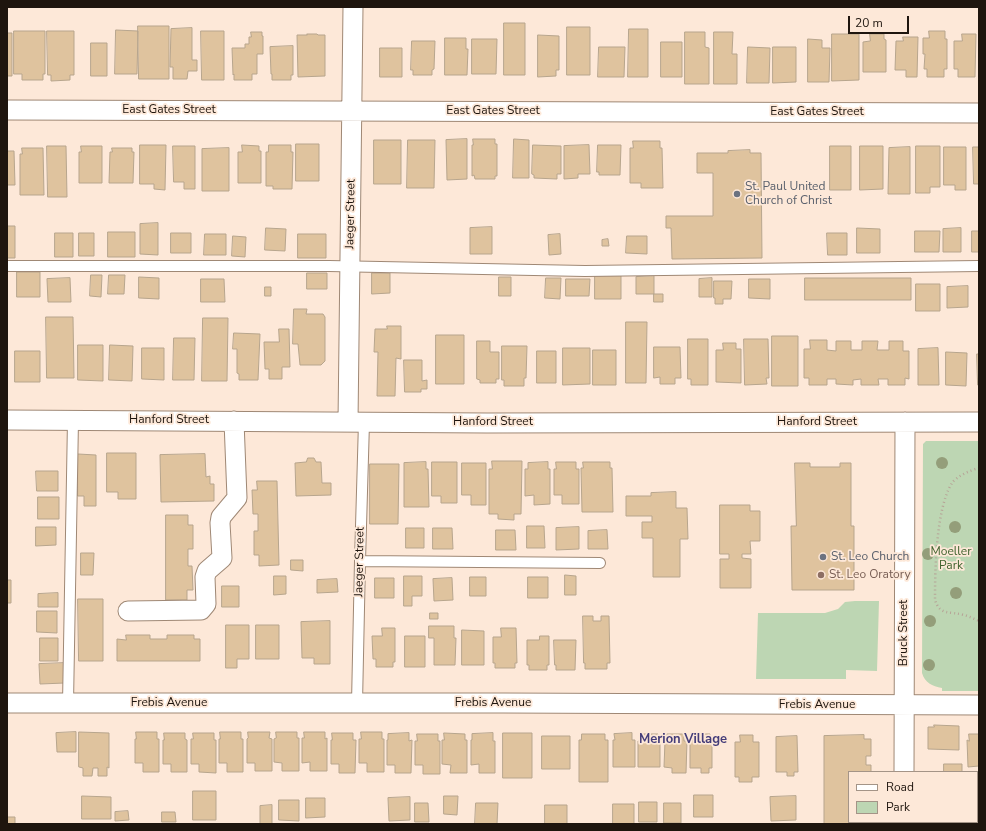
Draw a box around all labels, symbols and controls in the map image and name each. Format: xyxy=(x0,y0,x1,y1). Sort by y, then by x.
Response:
scale bar xyxy=(850,8,911,34)
text: 20 m xyxy=(855,15,883,31)
street label: East Gates Street xyxy=(122,103,216,117)
street label: East Gates Street xyxy=(446,104,540,118)
street label: East Gates Street xyxy=(770,105,864,119)
street label: Jaeger Street xyxy=(343,179,359,249)
place label: St. Paul United Church of Christ xyxy=(745,180,832,208)
marker: St. Paul United Church of Christ xyxy=(732,189,742,199)
street label: Hanford Street xyxy=(129,413,209,427)
street label: Hanford Street xyxy=(453,415,533,429)
street label: Hanford Street xyxy=(777,415,857,429)
street label: Jaeger Street xyxy=(352,527,368,597)
park label: Moeller Park xyxy=(930,545,972,573)
place label: St. Leo Church xyxy=(831,550,909,564)
marker: St. Leo Church xyxy=(818,552,828,562)
place label: St. Leo Oratory xyxy=(829,568,911,582)
marker: St. Leo Oratory xyxy=(816,570,826,580)
street label: Bruck Street xyxy=(897,600,911,666)
street label: Frebis Avenue xyxy=(131,696,207,710)
street label: Frebis Avenue xyxy=(455,696,531,710)
street label: Frebis Avenue xyxy=(779,698,855,712)
district label: Merion Village xyxy=(639,732,727,748)
legend xyxy=(848,771,978,823)
text: Road xyxy=(886,779,914,795)
text: Park xyxy=(886,799,910,815)

